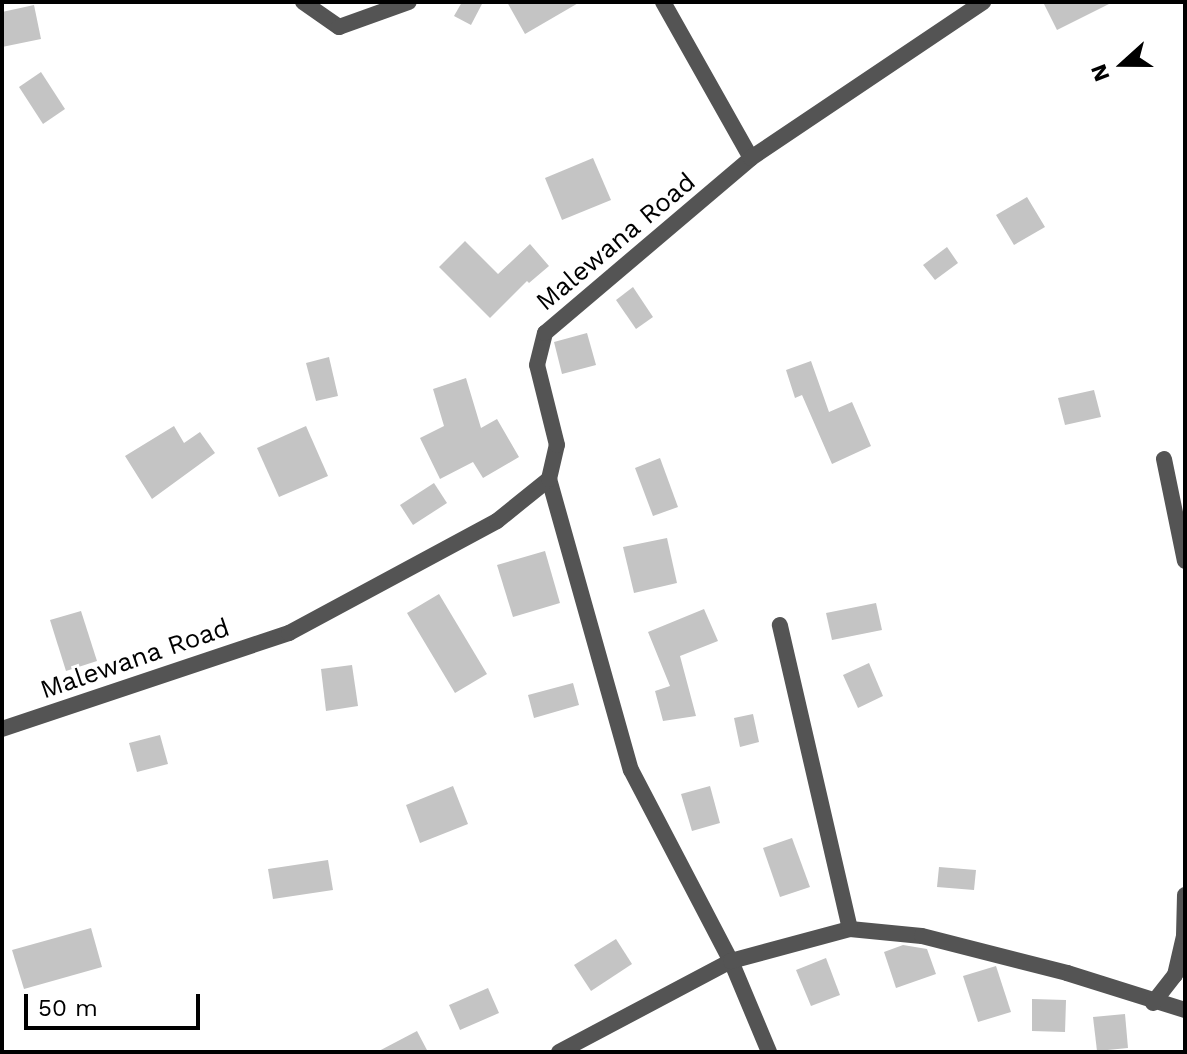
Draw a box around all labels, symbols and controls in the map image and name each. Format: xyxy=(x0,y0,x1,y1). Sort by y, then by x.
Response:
north arrow xyxy=(1083,24,1163,104)
text: N xyxy=(1086,61,1115,85)
street label: Malewana Road xyxy=(530,166,702,318)
street label: Malewana Road xyxy=(36,612,234,706)
scale bar xyxy=(28,978,204,1028)
text: 50 m xyxy=(38,994,98,1022)

